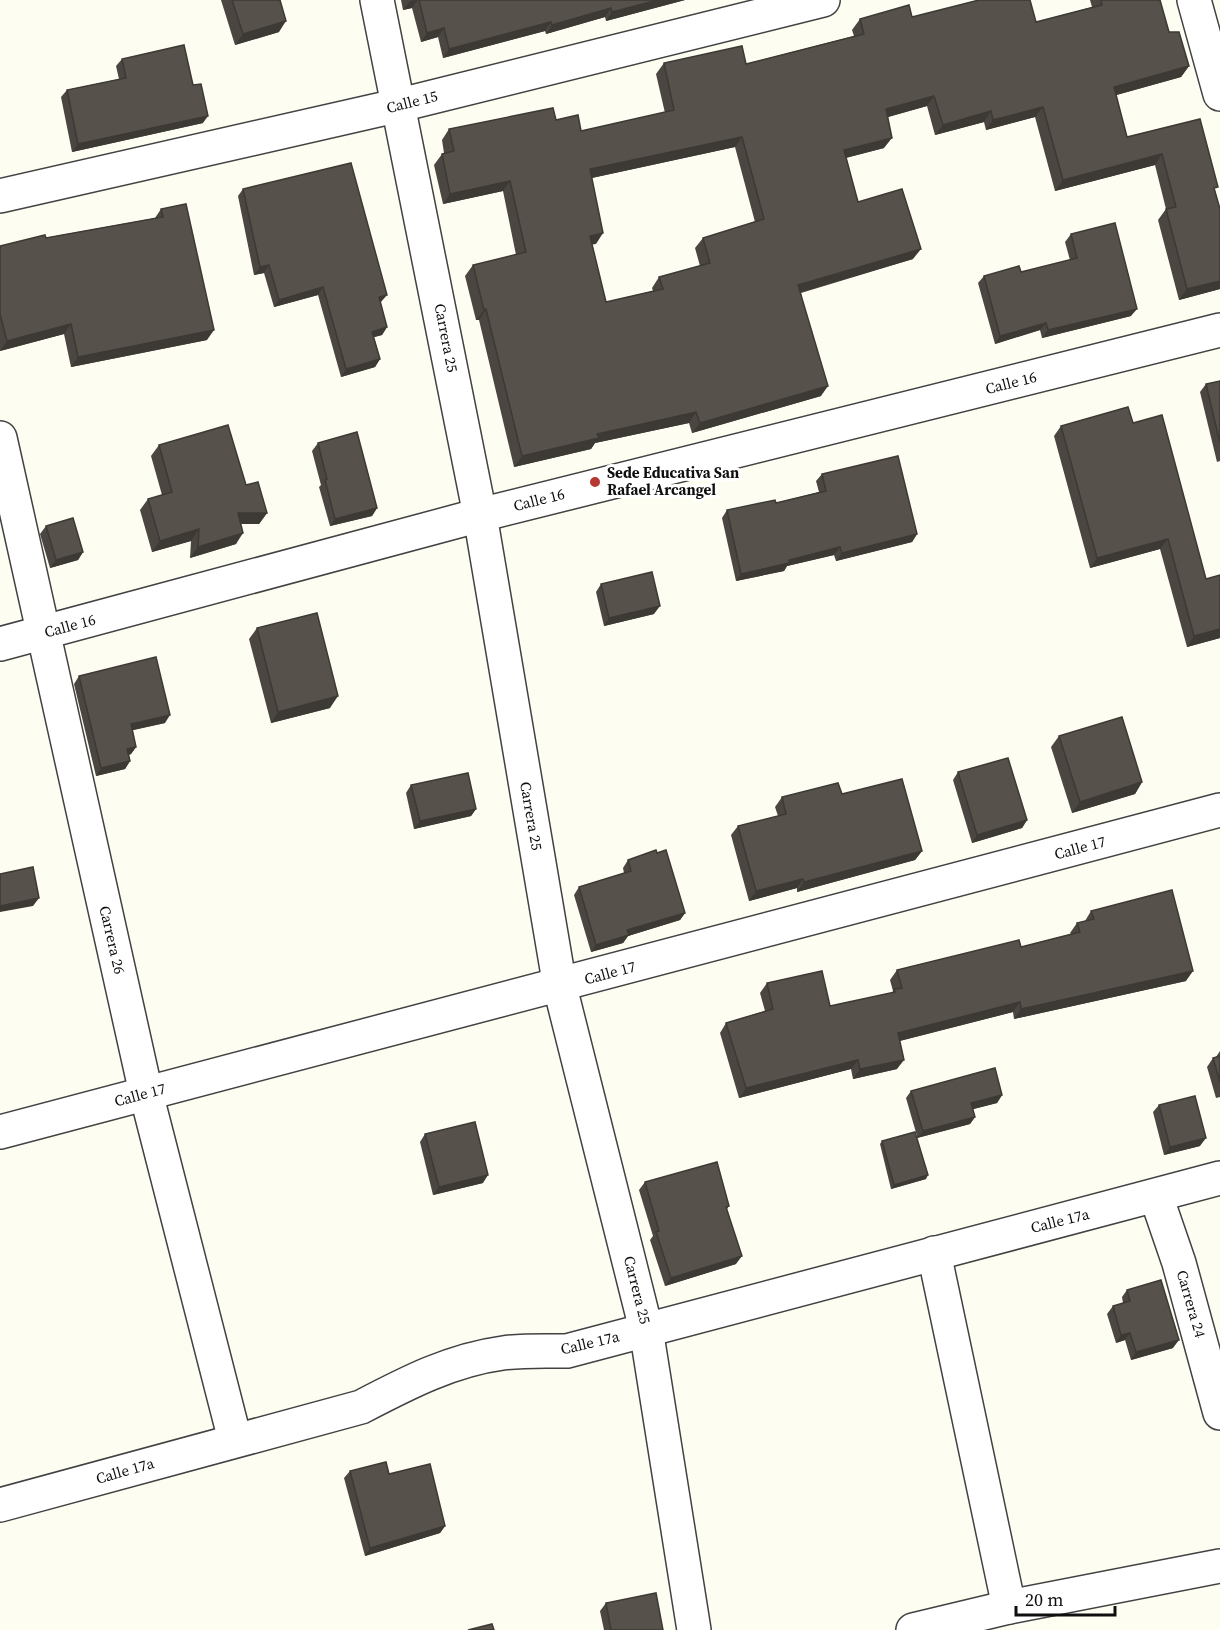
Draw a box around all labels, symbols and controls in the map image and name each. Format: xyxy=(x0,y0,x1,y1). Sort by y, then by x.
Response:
street label: Calle 15 xyxy=(384,85,440,118)
street label: Carrera 25 xyxy=(430,302,463,374)
street label: Calle 16 xyxy=(983,366,1039,399)
place label: Sede Educativa San Rafael Arcangel xyxy=(607,462,739,500)
marker: Sede Educativa San Rafael Arcangel xyxy=(588,475,602,489)
street label: Calle 16 xyxy=(511,483,567,516)
street label: Calle 16 xyxy=(42,609,98,642)
street label: Carrera 25 xyxy=(515,780,548,852)
street label: Calle 17 xyxy=(1052,831,1108,864)
street label: Carrera 26 xyxy=(94,904,131,976)
street label: Calle 17 xyxy=(582,956,638,989)
street label: Calle 17 xyxy=(112,1078,168,1111)
street label: Calle 17a xyxy=(1028,1203,1092,1238)
street label: Carrera 25 xyxy=(619,1254,656,1326)
street label: Carrera 24 xyxy=(1172,1268,1211,1341)
street label: Calle 17a xyxy=(558,1325,622,1359)
street label: Calle 17a xyxy=(93,1452,157,1489)
scale bar xyxy=(1016,1579,1115,1617)
text: 20 m xyxy=(1025,1587,1063,1612)

